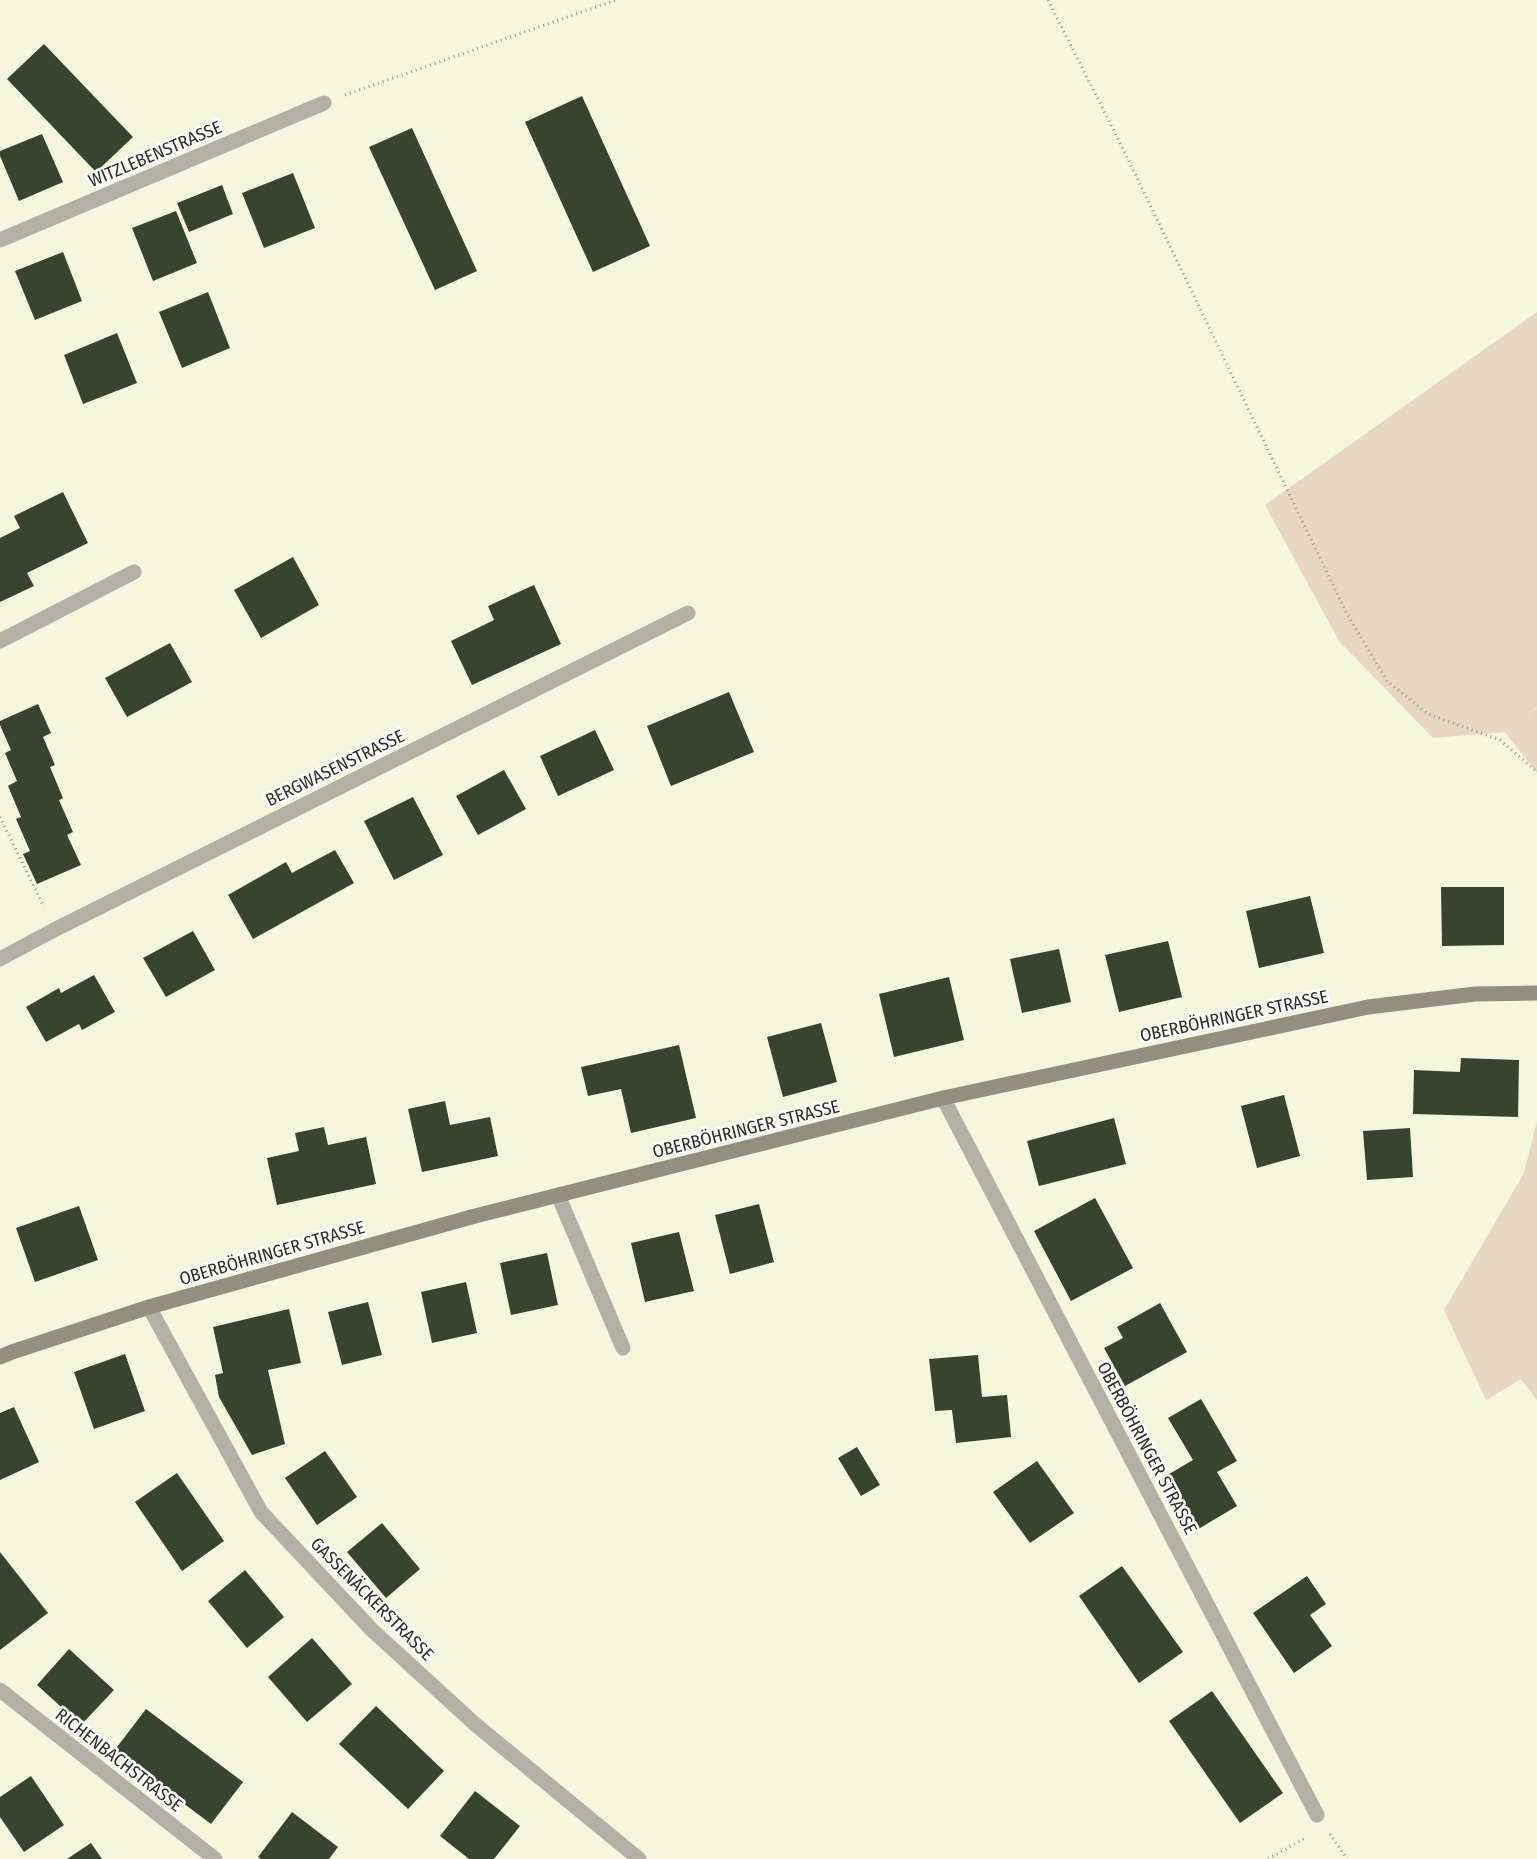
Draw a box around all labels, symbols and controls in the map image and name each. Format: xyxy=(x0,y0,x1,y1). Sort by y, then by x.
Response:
street label: WITZLEBENSTRASSE xyxy=(85,116,225,192)
street label: BERGWASENSTRASSE xyxy=(262,725,408,811)
street label: OBERBÖHRINGER STRASSE xyxy=(1138,985,1330,1047)
street label: OBERBÖHRINGER STRASSE xyxy=(650,1095,842,1163)
street label: OBERBÖHRINGER STRASSE xyxy=(177,1216,367,1290)
street label: OBERBÖHRINGER STRASSE xyxy=(1092,1358,1202,1538)
street label: GASSENÄCKERSTRASSE xyxy=(306,1533,438,1665)
street label: RICHENBACHSTRASSE xyxy=(51,1704,187,1816)

